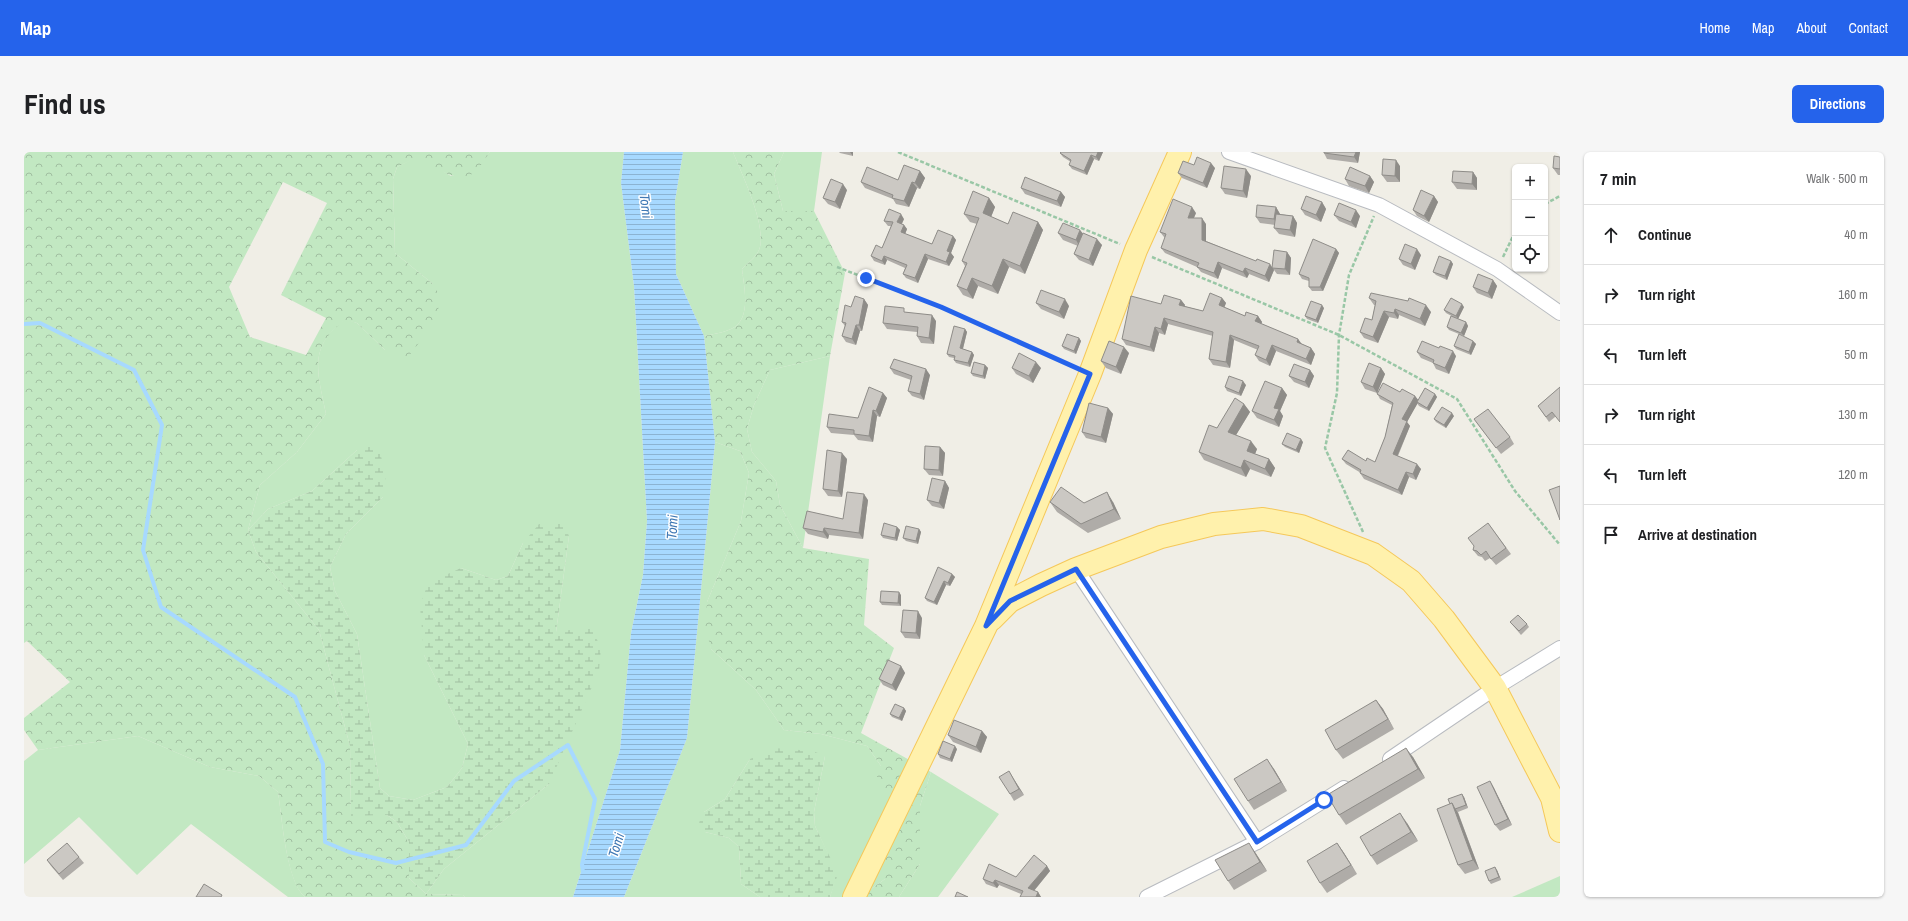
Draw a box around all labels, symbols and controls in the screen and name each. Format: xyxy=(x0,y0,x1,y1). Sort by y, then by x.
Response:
text: Map xyxy=(20,15,51,41)
text: Home xyxy=(1699,19,1730,37)
text: Map xyxy=(1752,19,1774,37)
text: About xyxy=(1796,19,1826,37)
text: Contact xyxy=(1848,19,1888,37)
text: Find us xyxy=(24,85,106,123)
button: Directions xyxy=(1792,85,1884,123)
map controls xyxy=(1512,164,1548,272)
button: + xyxy=(1512,164,1548,200)
text: 7 min xyxy=(1600,167,1636,190)
text: Walk · 500 m xyxy=(1806,170,1868,187)
water label: Tomi xyxy=(636,193,657,220)
button: − xyxy=(1512,200,1548,236)
icon: ahead xyxy=(1600,224,1622,246)
text: Continue xyxy=(1638,224,1691,245)
text: 40 m xyxy=(1844,226,1868,243)
button: locate xyxy=(1512,236,1548,272)
route end xyxy=(857,269,875,287)
icon: right xyxy=(1600,284,1622,306)
text: Turn right xyxy=(1638,284,1695,305)
text: 160 m xyxy=(1838,286,1868,303)
icon: left xyxy=(1600,344,1622,366)
text: Turn left xyxy=(1638,344,1686,365)
text: 50 m xyxy=(1844,346,1868,363)
icon: right xyxy=(1600,404,1622,426)
text: Turn right xyxy=(1638,404,1695,425)
text: 130 m xyxy=(1838,406,1868,423)
icon: left xyxy=(1600,464,1622,486)
text: Turn left xyxy=(1638,464,1686,485)
text: 120 m xyxy=(1838,466,1868,483)
water label: Tomi xyxy=(662,513,682,540)
icon: arrive xyxy=(1600,524,1622,546)
text: Arrive at destination xyxy=(1638,524,1757,545)
route start xyxy=(1315,791,1333,809)
water label: Tomi xyxy=(604,830,628,859)

